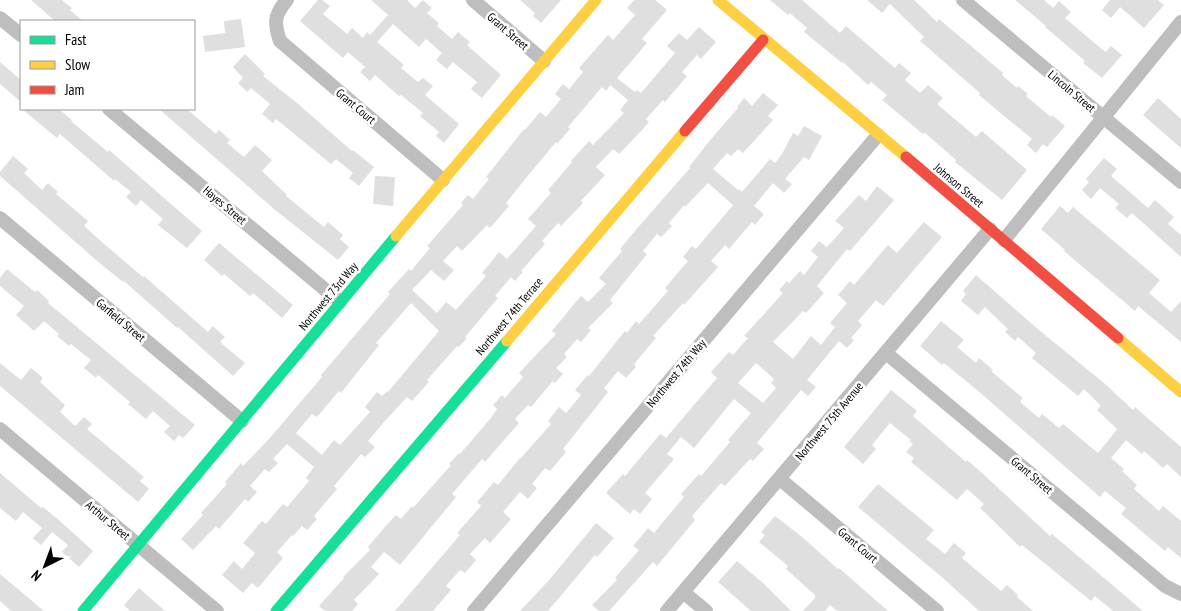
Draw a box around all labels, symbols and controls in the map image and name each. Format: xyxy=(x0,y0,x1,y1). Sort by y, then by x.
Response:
street label: Grant Street xyxy=(484,9,532,53)
legend xyxy=(20,20,195,110)
text: Fast xyxy=(65,30,86,49)
text: Slow xyxy=(65,55,90,74)
street label: Lincoln Street xyxy=(1045,67,1099,116)
text: Jam xyxy=(64,80,84,99)
street label: Grant Court xyxy=(333,85,380,127)
street label: Johnson Street xyxy=(930,159,988,211)
street label: Hayes Street xyxy=(200,182,250,228)
street label: Northwest 73rd Way xyxy=(295,259,361,333)
street label: Northwest 74th Terrace xyxy=(472,274,546,358)
street label: Garfield Street xyxy=(93,295,149,345)
street label: Northwest 74th Way xyxy=(643,336,709,410)
street label: Northwest 75th Avenue xyxy=(792,379,866,463)
street label: Grant Street xyxy=(1008,453,1056,497)
street label: Arthur Street xyxy=(83,497,134,543)
street label: Grant Court xyxy=(835,524,882,566)
north arrow xyxy=(20,541,70,591)
text: N xyxy=(27,566,45,585)

